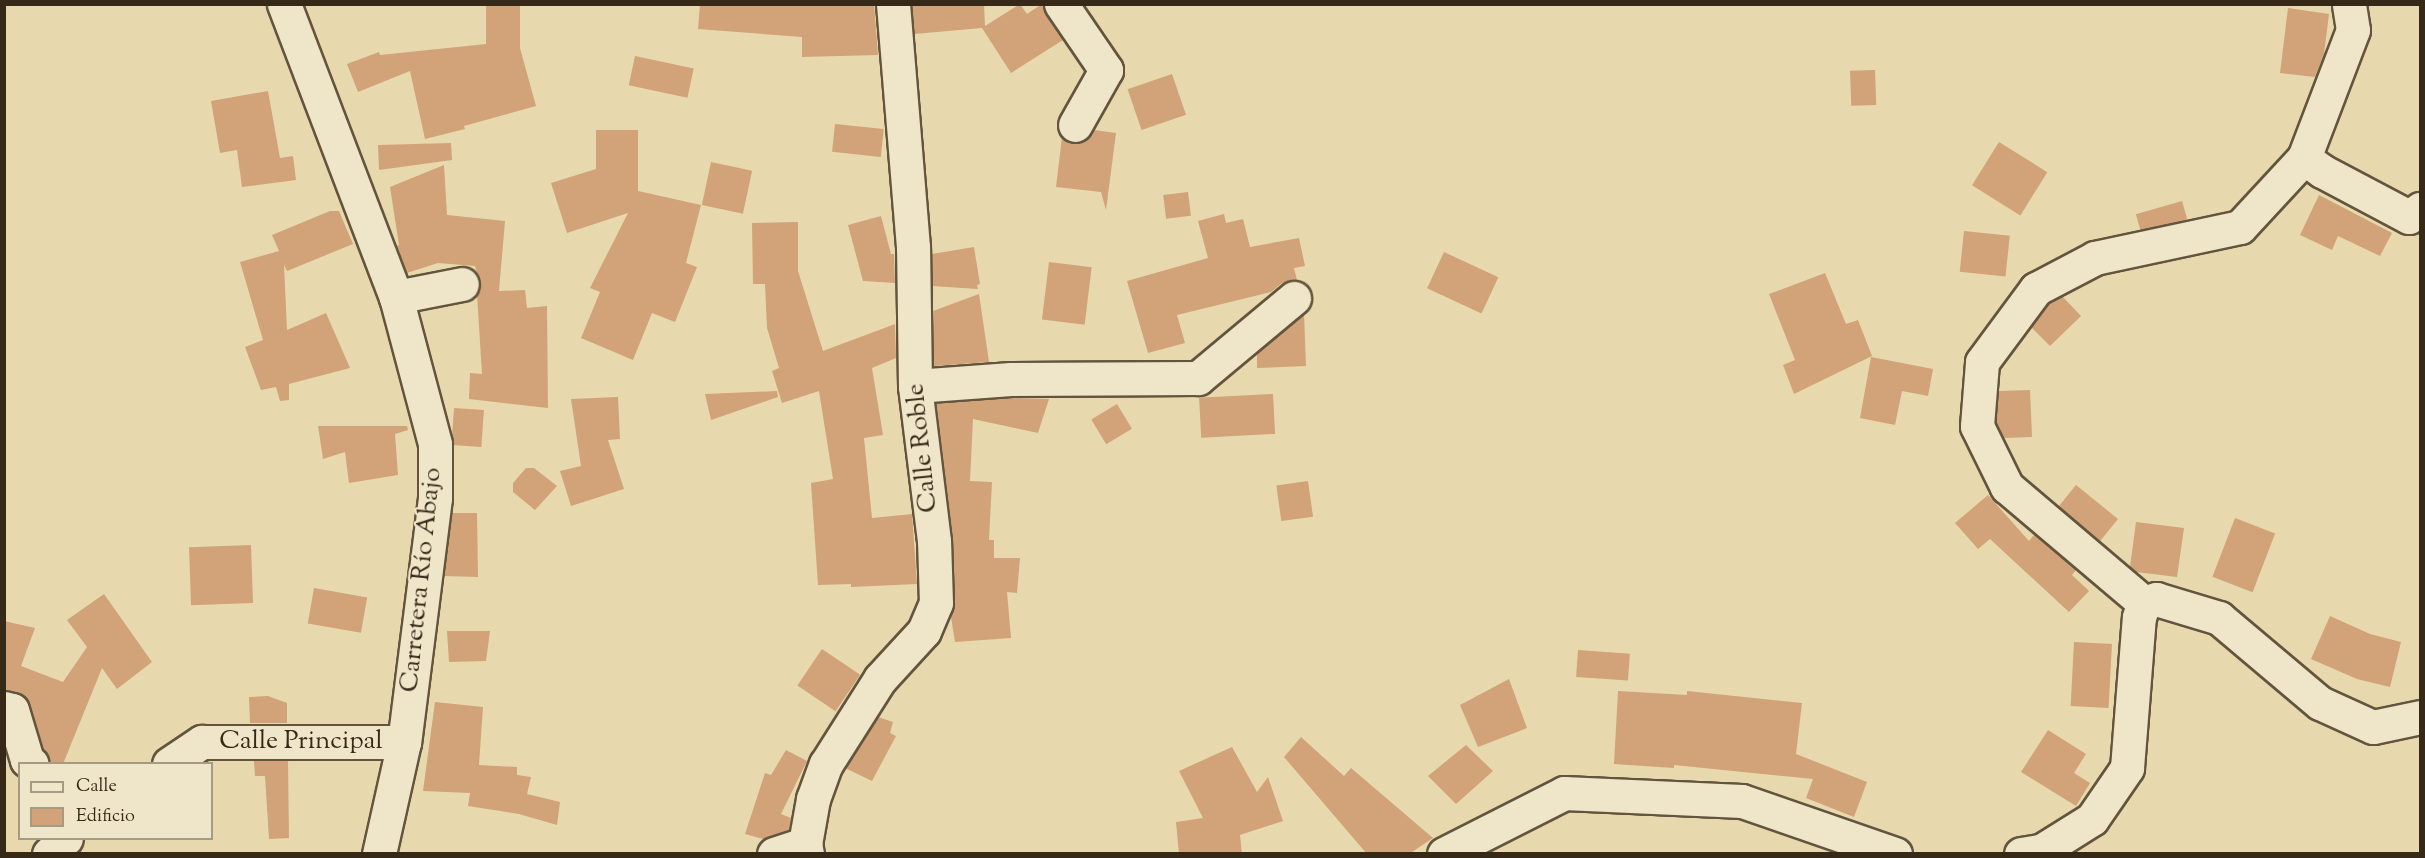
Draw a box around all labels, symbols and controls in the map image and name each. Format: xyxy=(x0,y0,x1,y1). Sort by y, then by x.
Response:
street label: Calle Roble xyxy=(901,382,945,514)
street label: Carretera Río Abajo xyxy=(395,466,449,694)
street label: Calle Principal xyxy=(219,726,383,758)
legend xyxy=(18,762,213,840)
text: Calle xyxy=(76,774,117,800)
text: Edificio xyxy=(76,804,135,830)

